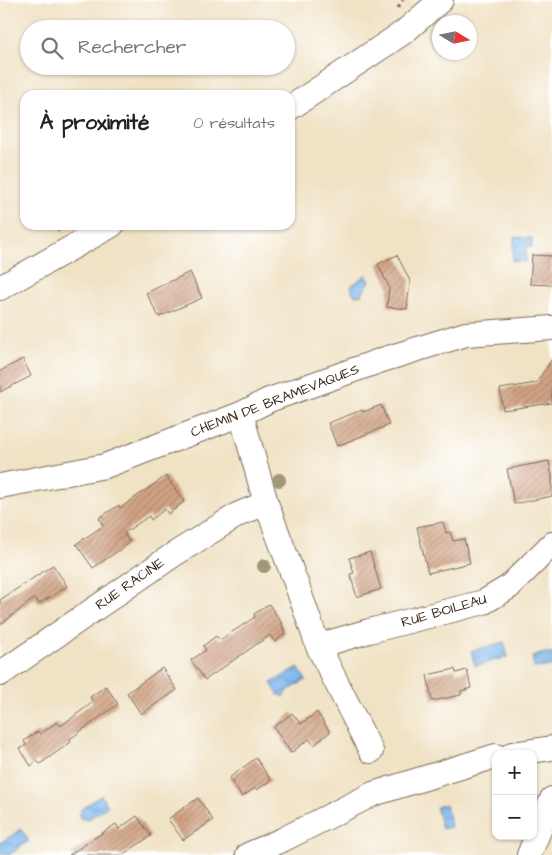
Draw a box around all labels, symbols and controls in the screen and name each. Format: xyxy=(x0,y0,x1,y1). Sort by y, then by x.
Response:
north arrow xyxy=(432,15,477,60)
search box xyxy=(20,20,295,75)
icon: search xyxy=(38,34,66,62)
text: Rechercher xyxy=(78,34,186,61)
text: À proximité xyxy=(40,108,149,137)
text: 0 résultats xyxy=(193,112,275,134)
street label: CHEMIN DE BRAMEVAQUES xyxy=(188,360,362,442)
street label: RUE RACINE xyxy=(92,553,169,615)
street label: RUE BOILEAU xyxy=(399,589,489,633)
map controls xyxy=(492,750,537,840)
button: + xyxy=(492,750,537,795)
button: − xyxy=(492,795,537,840)

